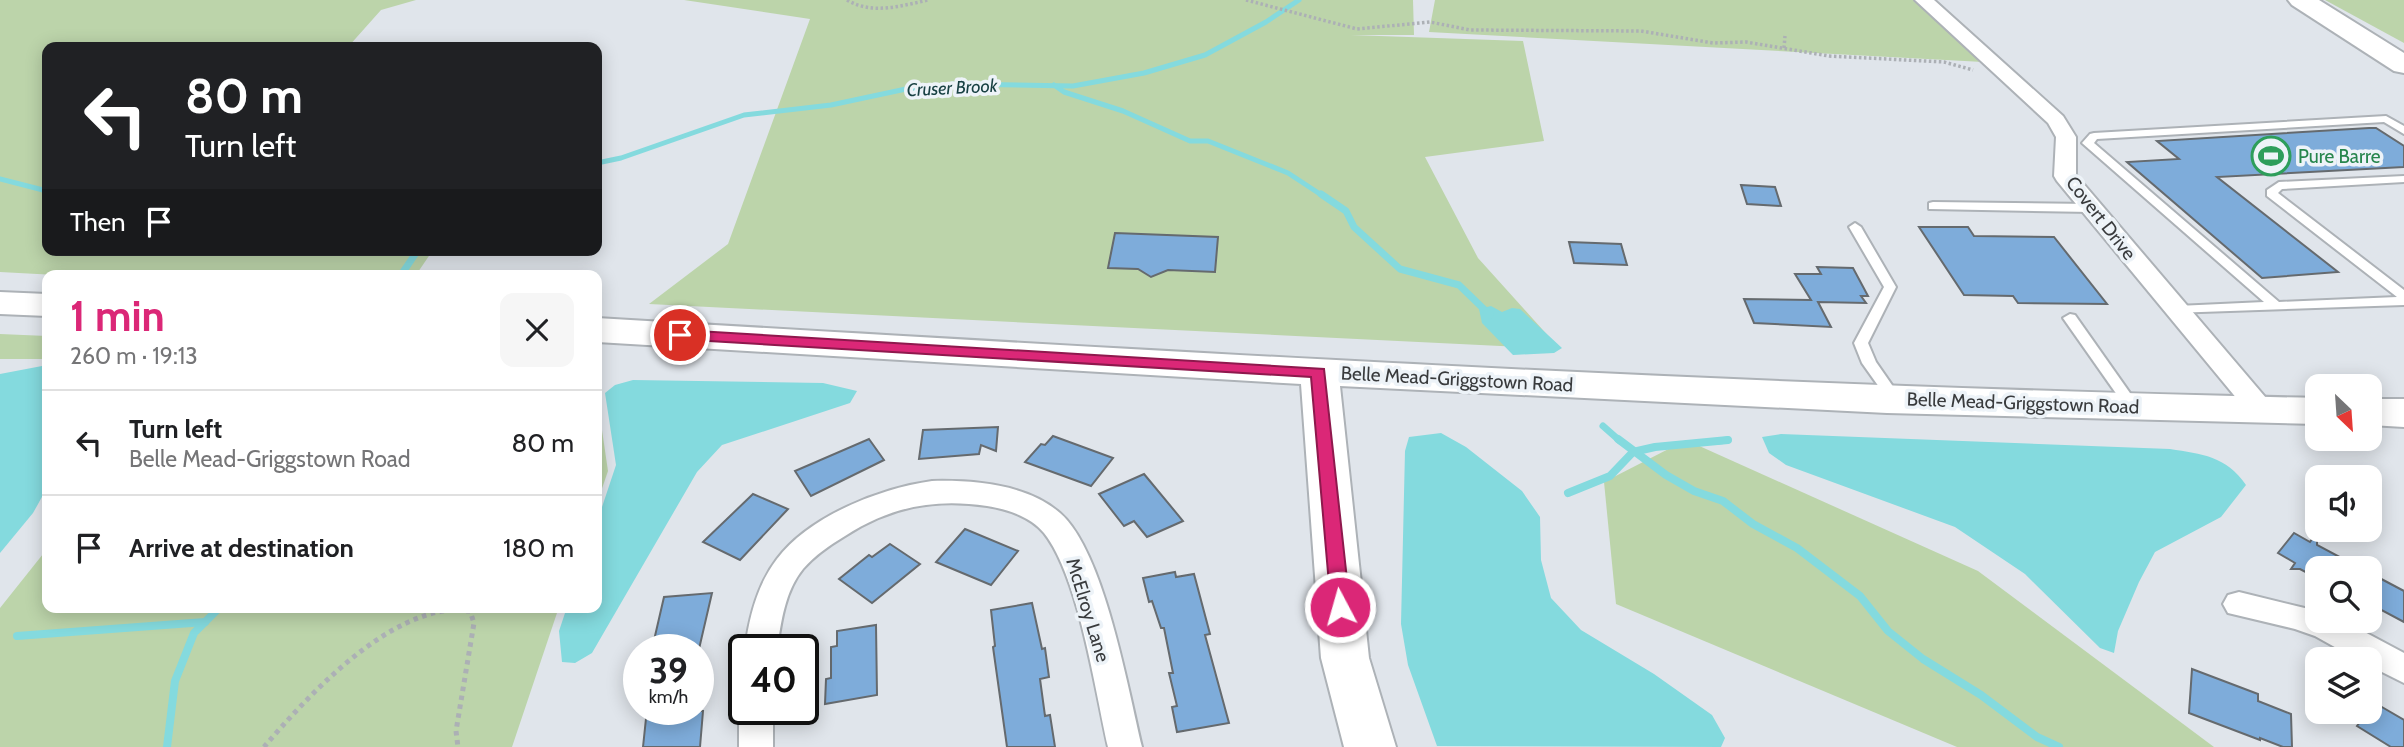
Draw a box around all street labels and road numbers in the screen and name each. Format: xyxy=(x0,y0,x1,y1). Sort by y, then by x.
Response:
street label: Covert Drive xyxy=(2061,172,2141,265)
street label: Belle Mead-Griggstown Road xyxy=(1340,361,1574,397)
street label: Belle Mead-Griggstown Road xyxy=(1906,387,2140,419)
street label: McElroy Lane xyxy=(1061,555,1115,665)

